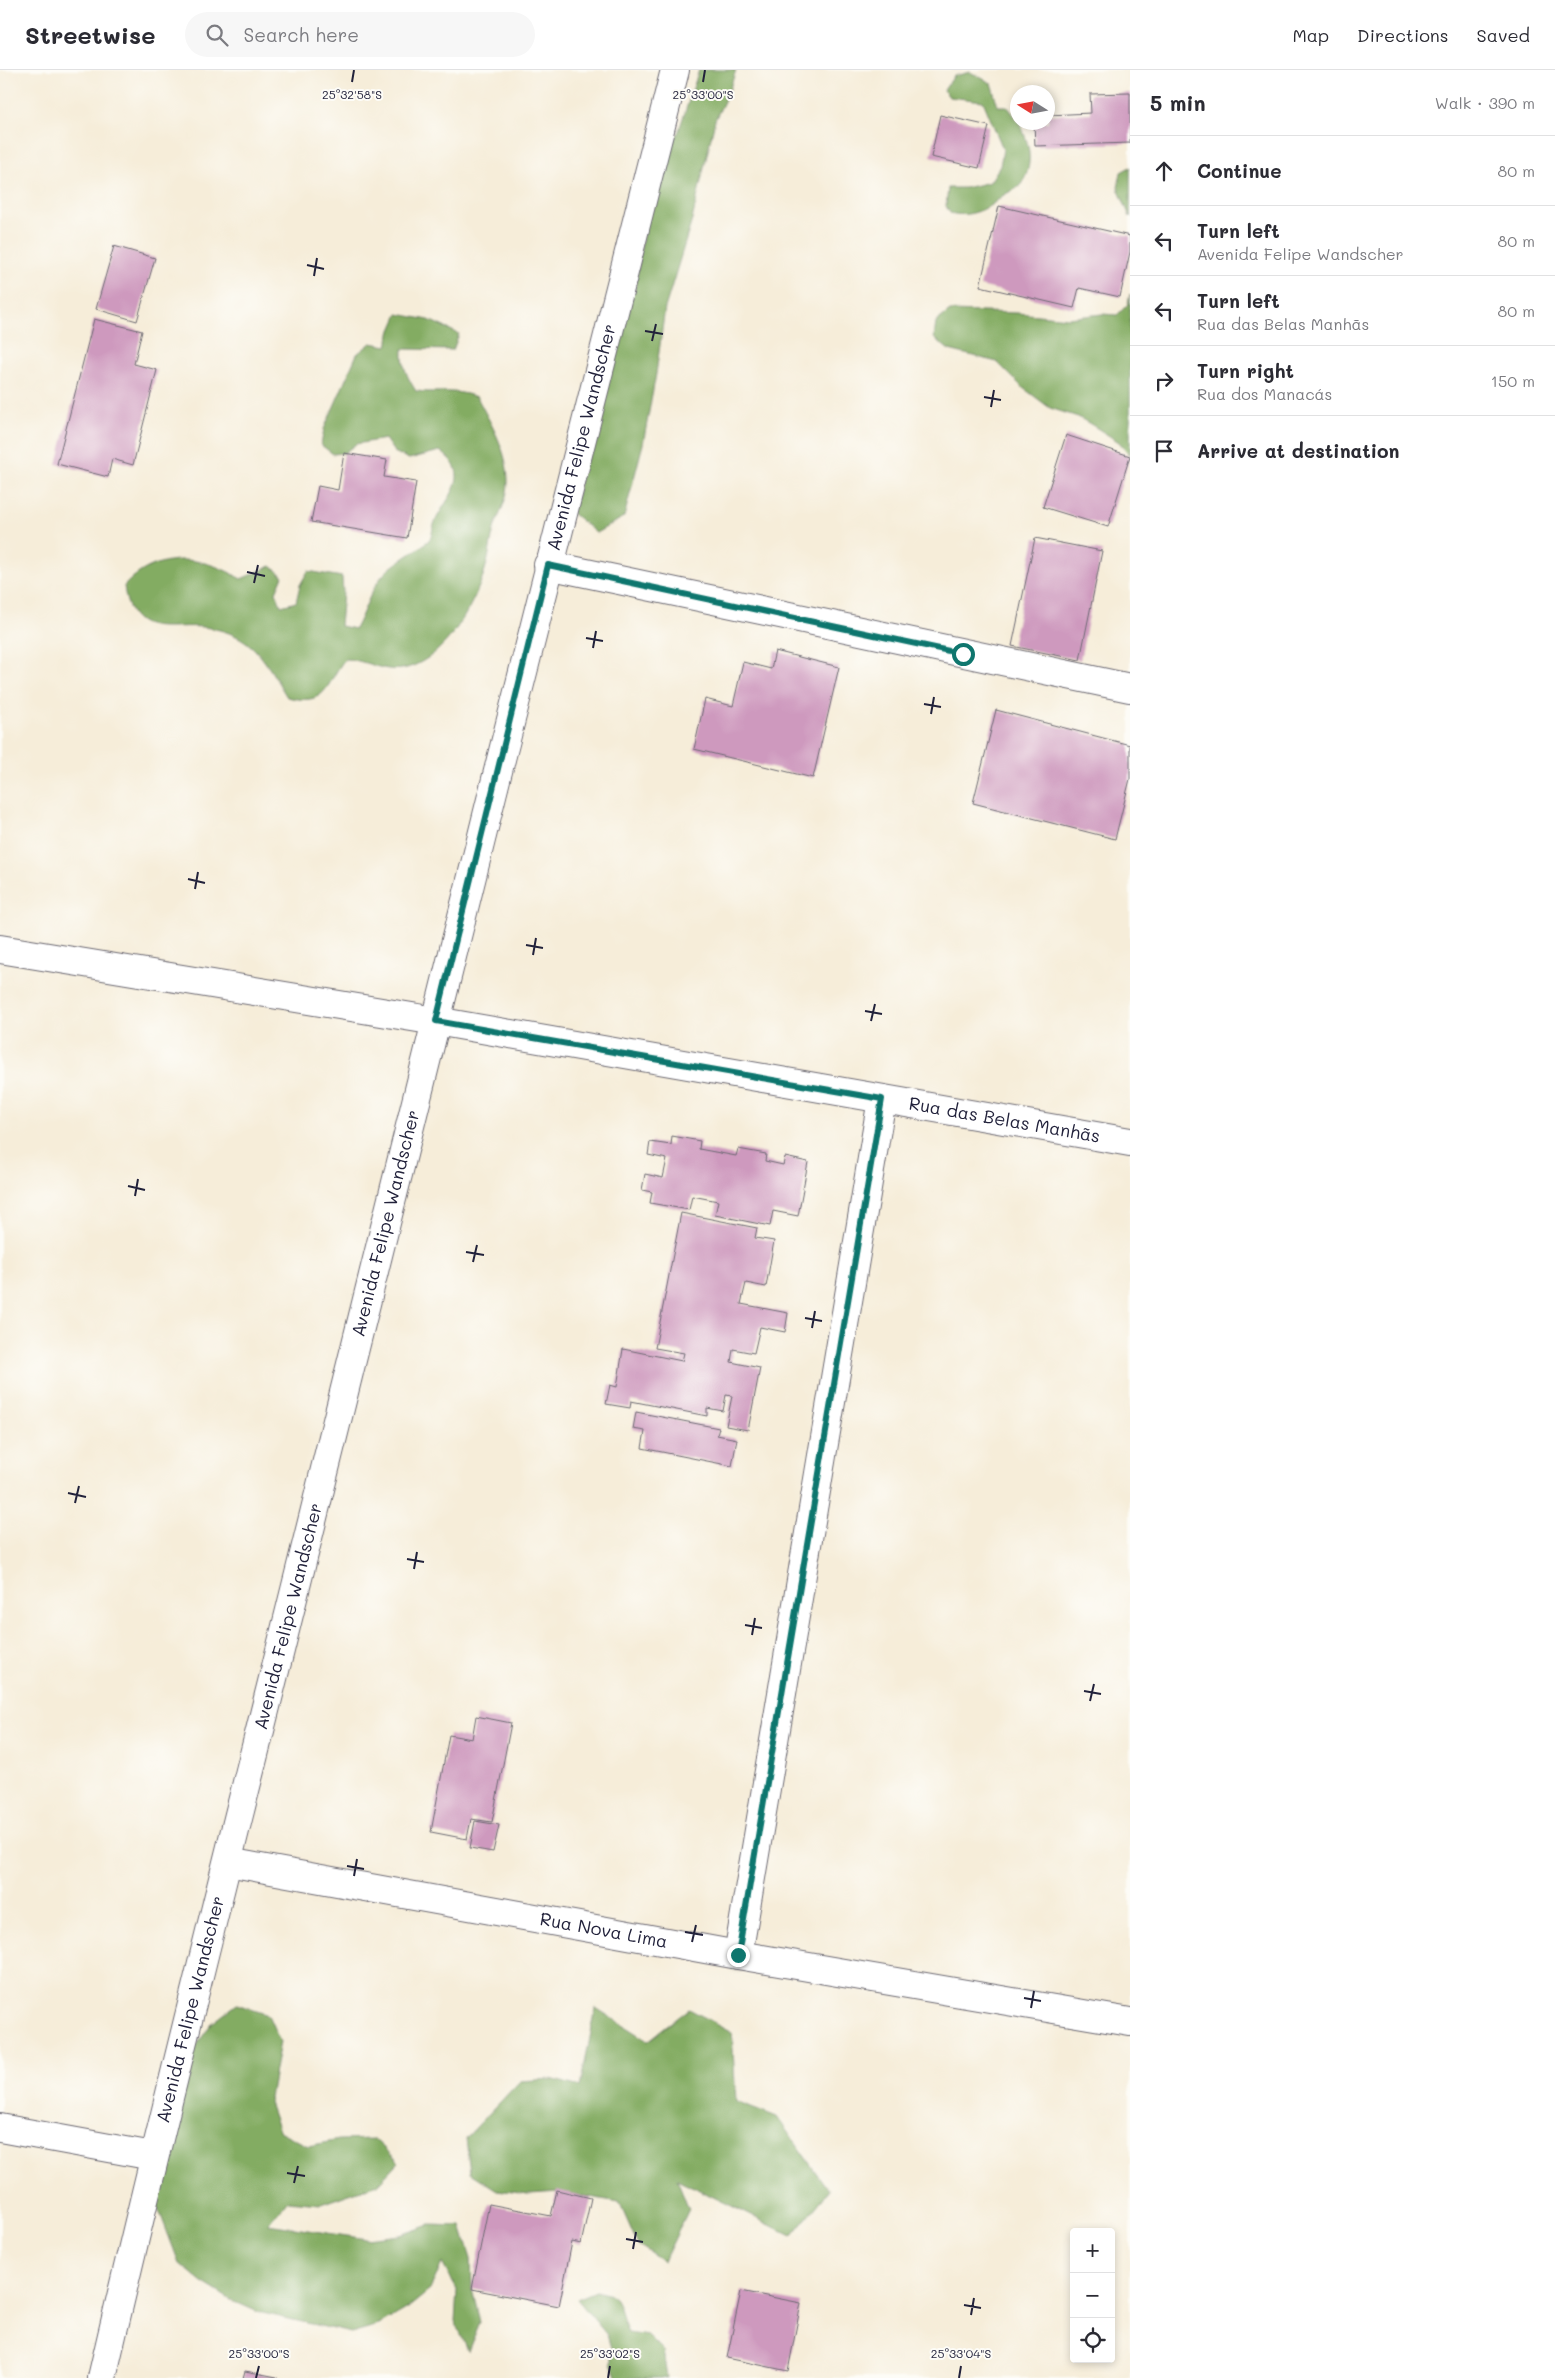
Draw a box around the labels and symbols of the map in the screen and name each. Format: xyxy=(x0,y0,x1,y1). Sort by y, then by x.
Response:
north arrow xyxy=(1010,85,1055,130)
text: 25°32'58"S xyxy=(322,86,382,102)
text: 25°33'00"S xyxy=(673,86,734,102)
street label: Avenida Felipe Wandscher xyxy=(541,321,621,553)
route start xyxy=(952,643,975,666)
street label: Rua das Belas Manhãs xyxy=(907,1091,1102,1148)
street label: Avenida Felipe Wandscher xyxy=(345,1107,424,1339)
street label: Avenida Felipe Wandscher xyxy=(248,1500,327,1732)
street label: Avenida Felipe Wandscher xyxy=(150,1893,229,2125)
street label: Rua Nova Lima xyxy=(538,1906,670,1953)
route end xyxy=(727,1944,750,1967)
text: 25°33'00"S xyxy=(229,2345,290,2361)
text: 25°33'02"S xyxy=(580,2345,640,2361)
text: 25°33'04"S xyxy=(931,2345,991,2361)

